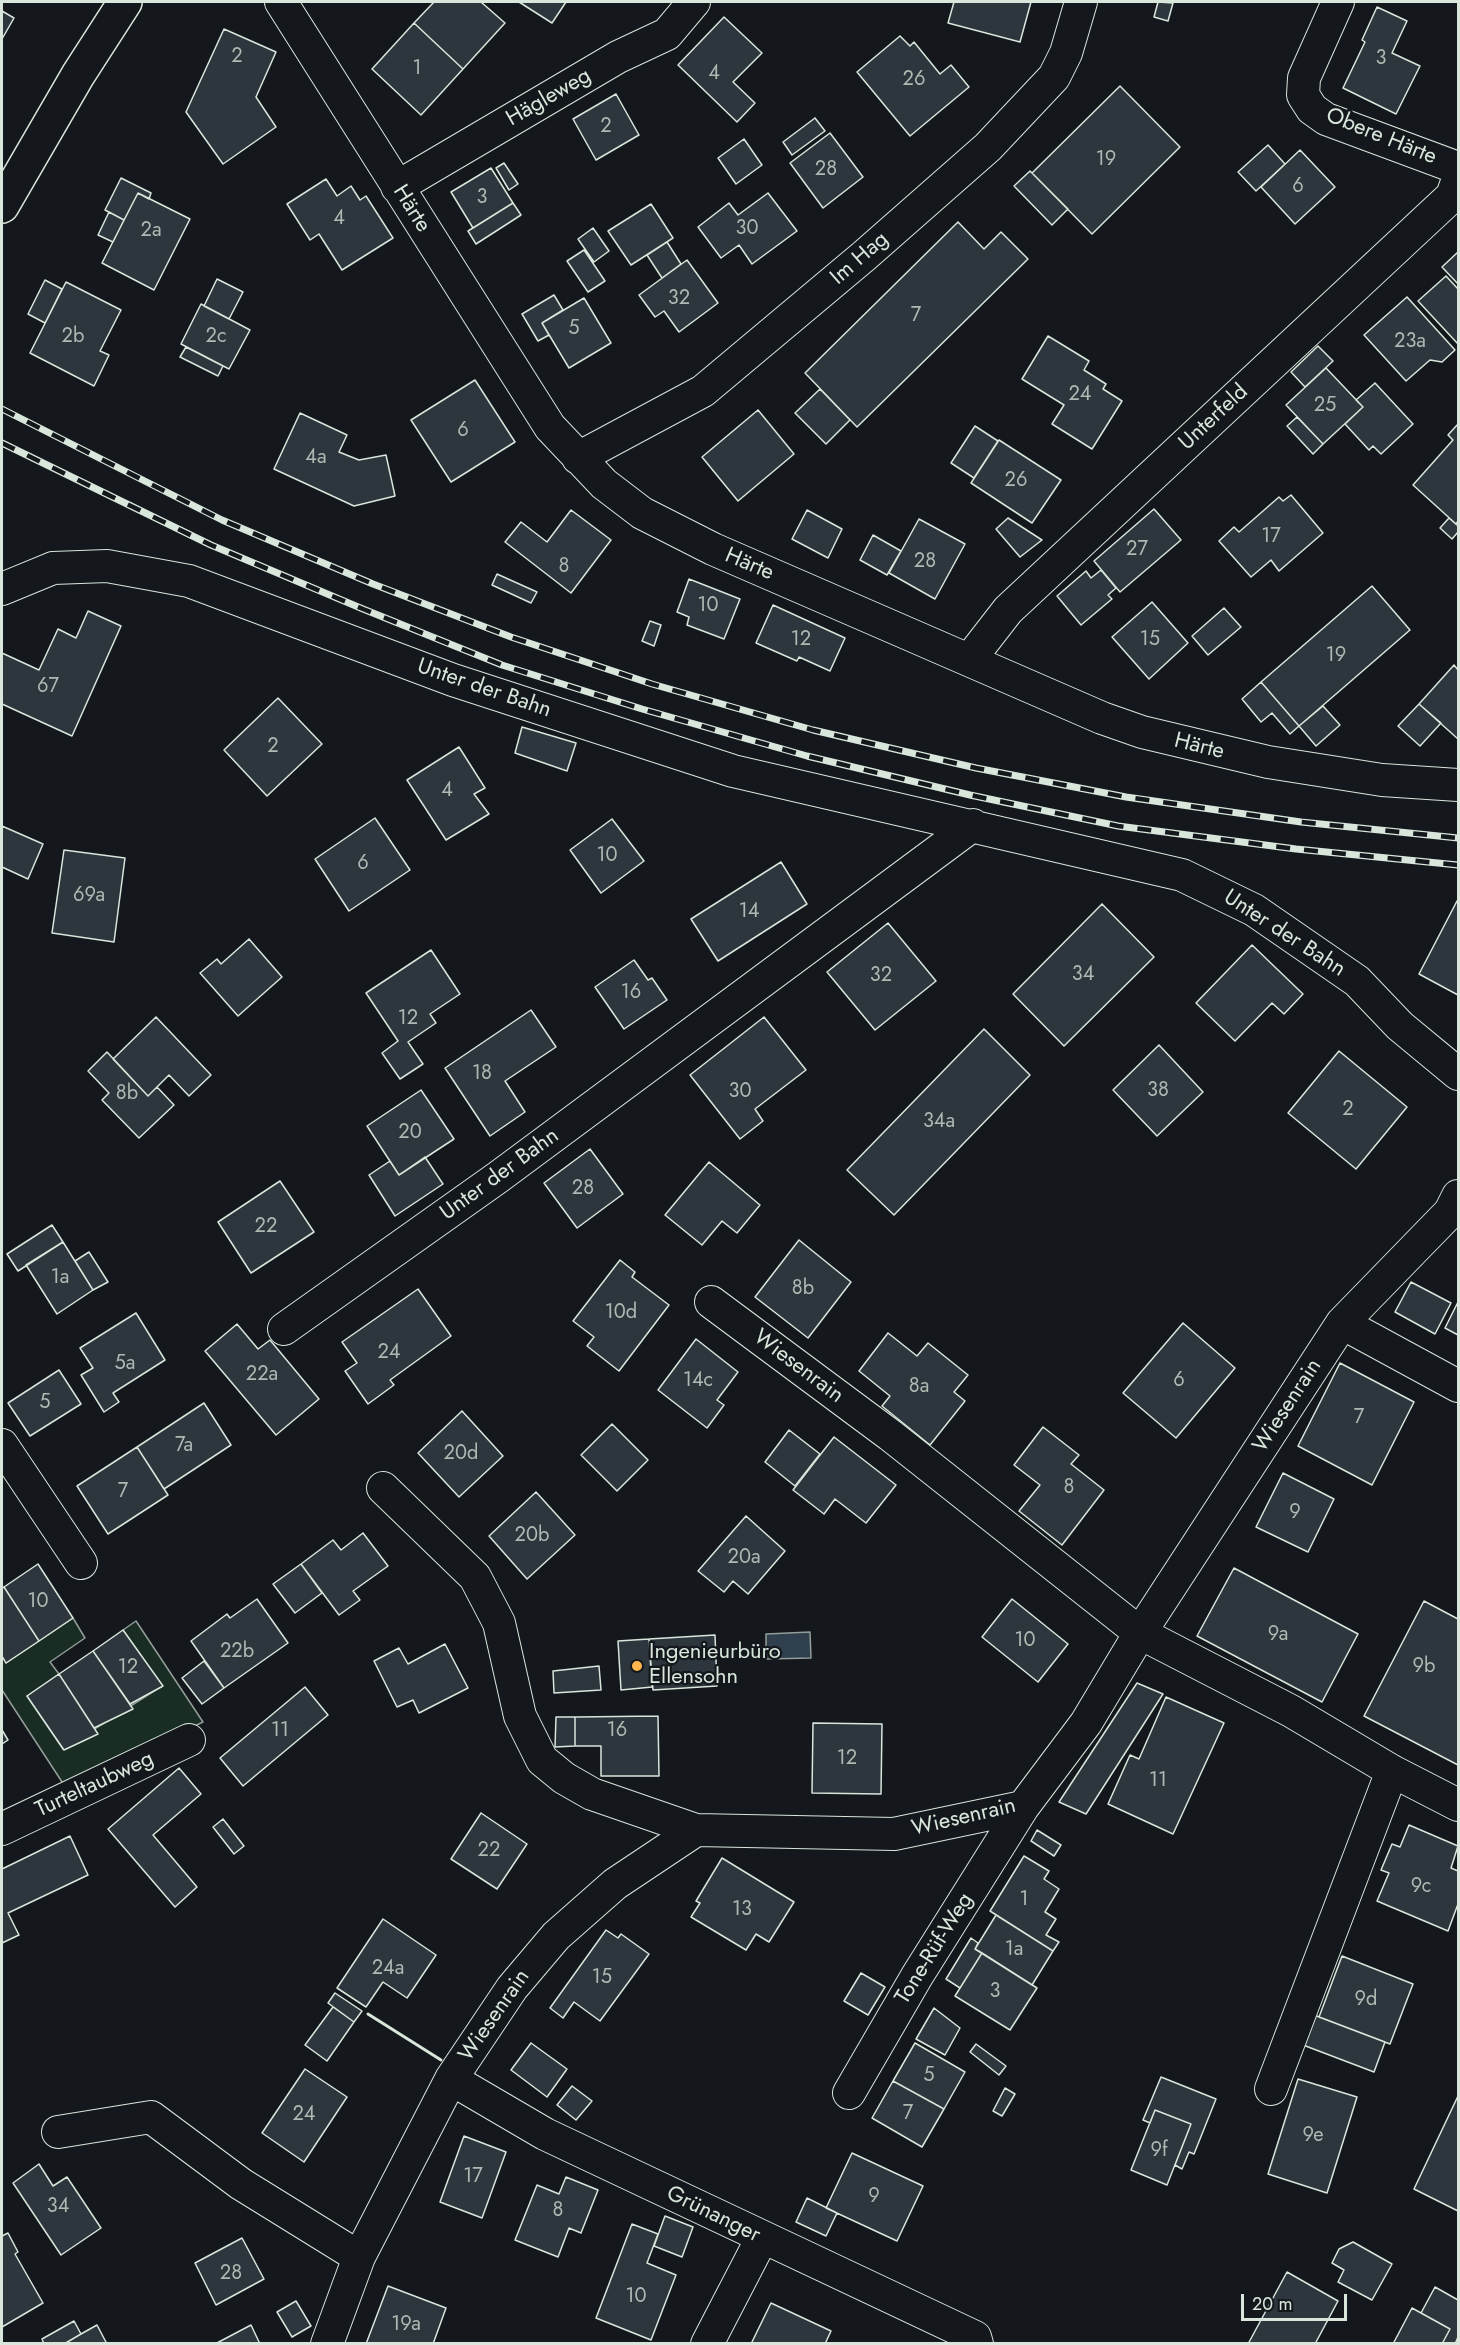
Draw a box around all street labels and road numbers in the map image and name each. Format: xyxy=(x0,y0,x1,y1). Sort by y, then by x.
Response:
street label: Hägleweg xyxy=(502,63,596,133)
street label: Obere Härte xyxy=(1322,103,1440,171)
street label: Härte xyxy=(386,181,436,237)
street label: Im Hag xyxy=(826,227,894,291)
street label: Unterfeld xyxy=(1174,379,1254,457)
street label: Härte xyxy=(721,543,777,587)
street label: Unter der Bahn xyxy=(413,654,555,724)
street label: Härte xyxy=(1171,728,1227,766)
street label: Unter der Bahn xyxy=(1218,885,1350,983)
street label: Unter der Bahn xyxy=(436,1123,564,1227)
street label: Wiesenrain xyxy=(748,1325,848,1409)
street label: Wiesenrain xyxy=(1248,1354,1328,1458)
street label: Turteltaubweg xyxy=(32,1746,158,1824)
street label: Wiesenrain xyxy=(909,1793,1019,1843)
street label: Tone-Rüf-Weg xyxy=(890,1888,980,2010)
street label: Wiesenrain xyxy=(454,1965,536,2067)
street label: Grünanger xyxy=(662,2181,764,2249)

